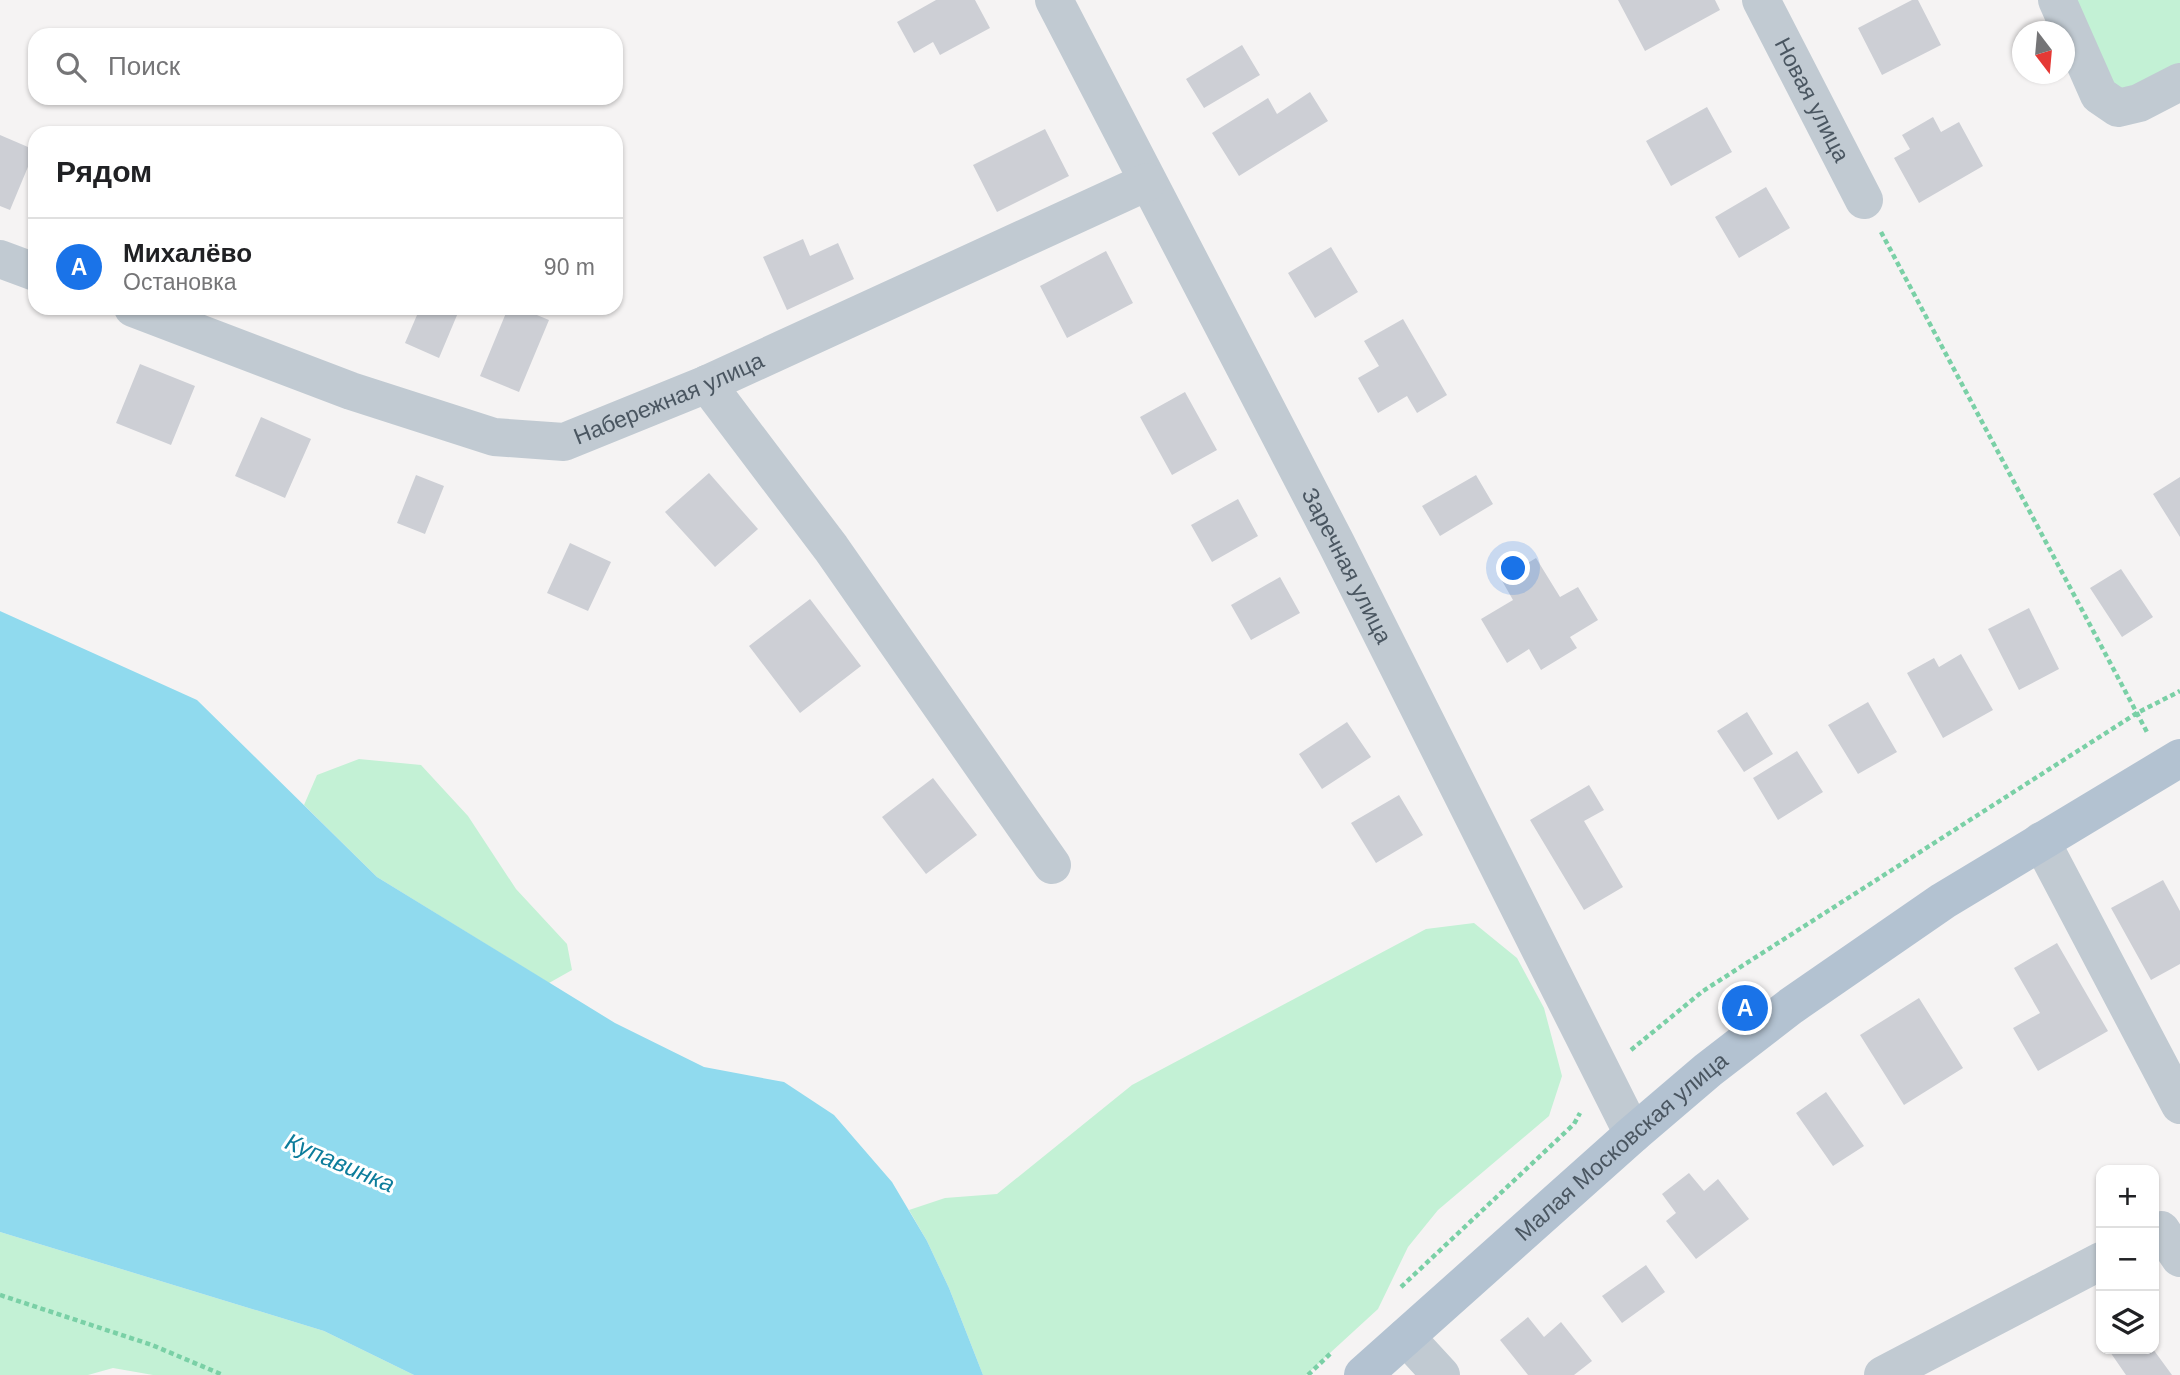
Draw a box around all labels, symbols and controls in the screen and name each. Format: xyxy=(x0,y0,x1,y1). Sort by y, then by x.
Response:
north arrow xyxy=(2012,21,2075,84)
search box xyxy=(28,28,623,105)
street label: Новая улица xyxy=(1770,33,1855,166)
icon: search xyxy=(52,48,90,86)
text: Поиск xyxy=(108,51,180,81)
text: Рядом xyxy=(56,155,152,188)
text: Михалёво xyxy=(123,238,252,268)
text: A xyxy=(71,254,87,280)
text: 90 m xyxy=(544,254,595,280)
text: Остановка xyxy=(123,269,237,295)
street label: Набережная улица xyxy=(570,347,768,450)
street label: Заречная улица xyxy=(1297,483,1397,648)
your location xyxy=(1496,551,1530,585)
pin: A xyxy=(1722,982,1768,1034)
street label: Малая Московская улица xyxy=(1510,1047,1733,1246)
water label: Купавинка xyxy=(281,1127,399,1198)
map controls xyxy=(2096,1165,2159,1354)
button: + xyxy=(2096,1165,2159,1228)
button: − xyxy=(2096,1228,2159,1291)
button: layers xyxy=(2096,1291,2159,1354)

